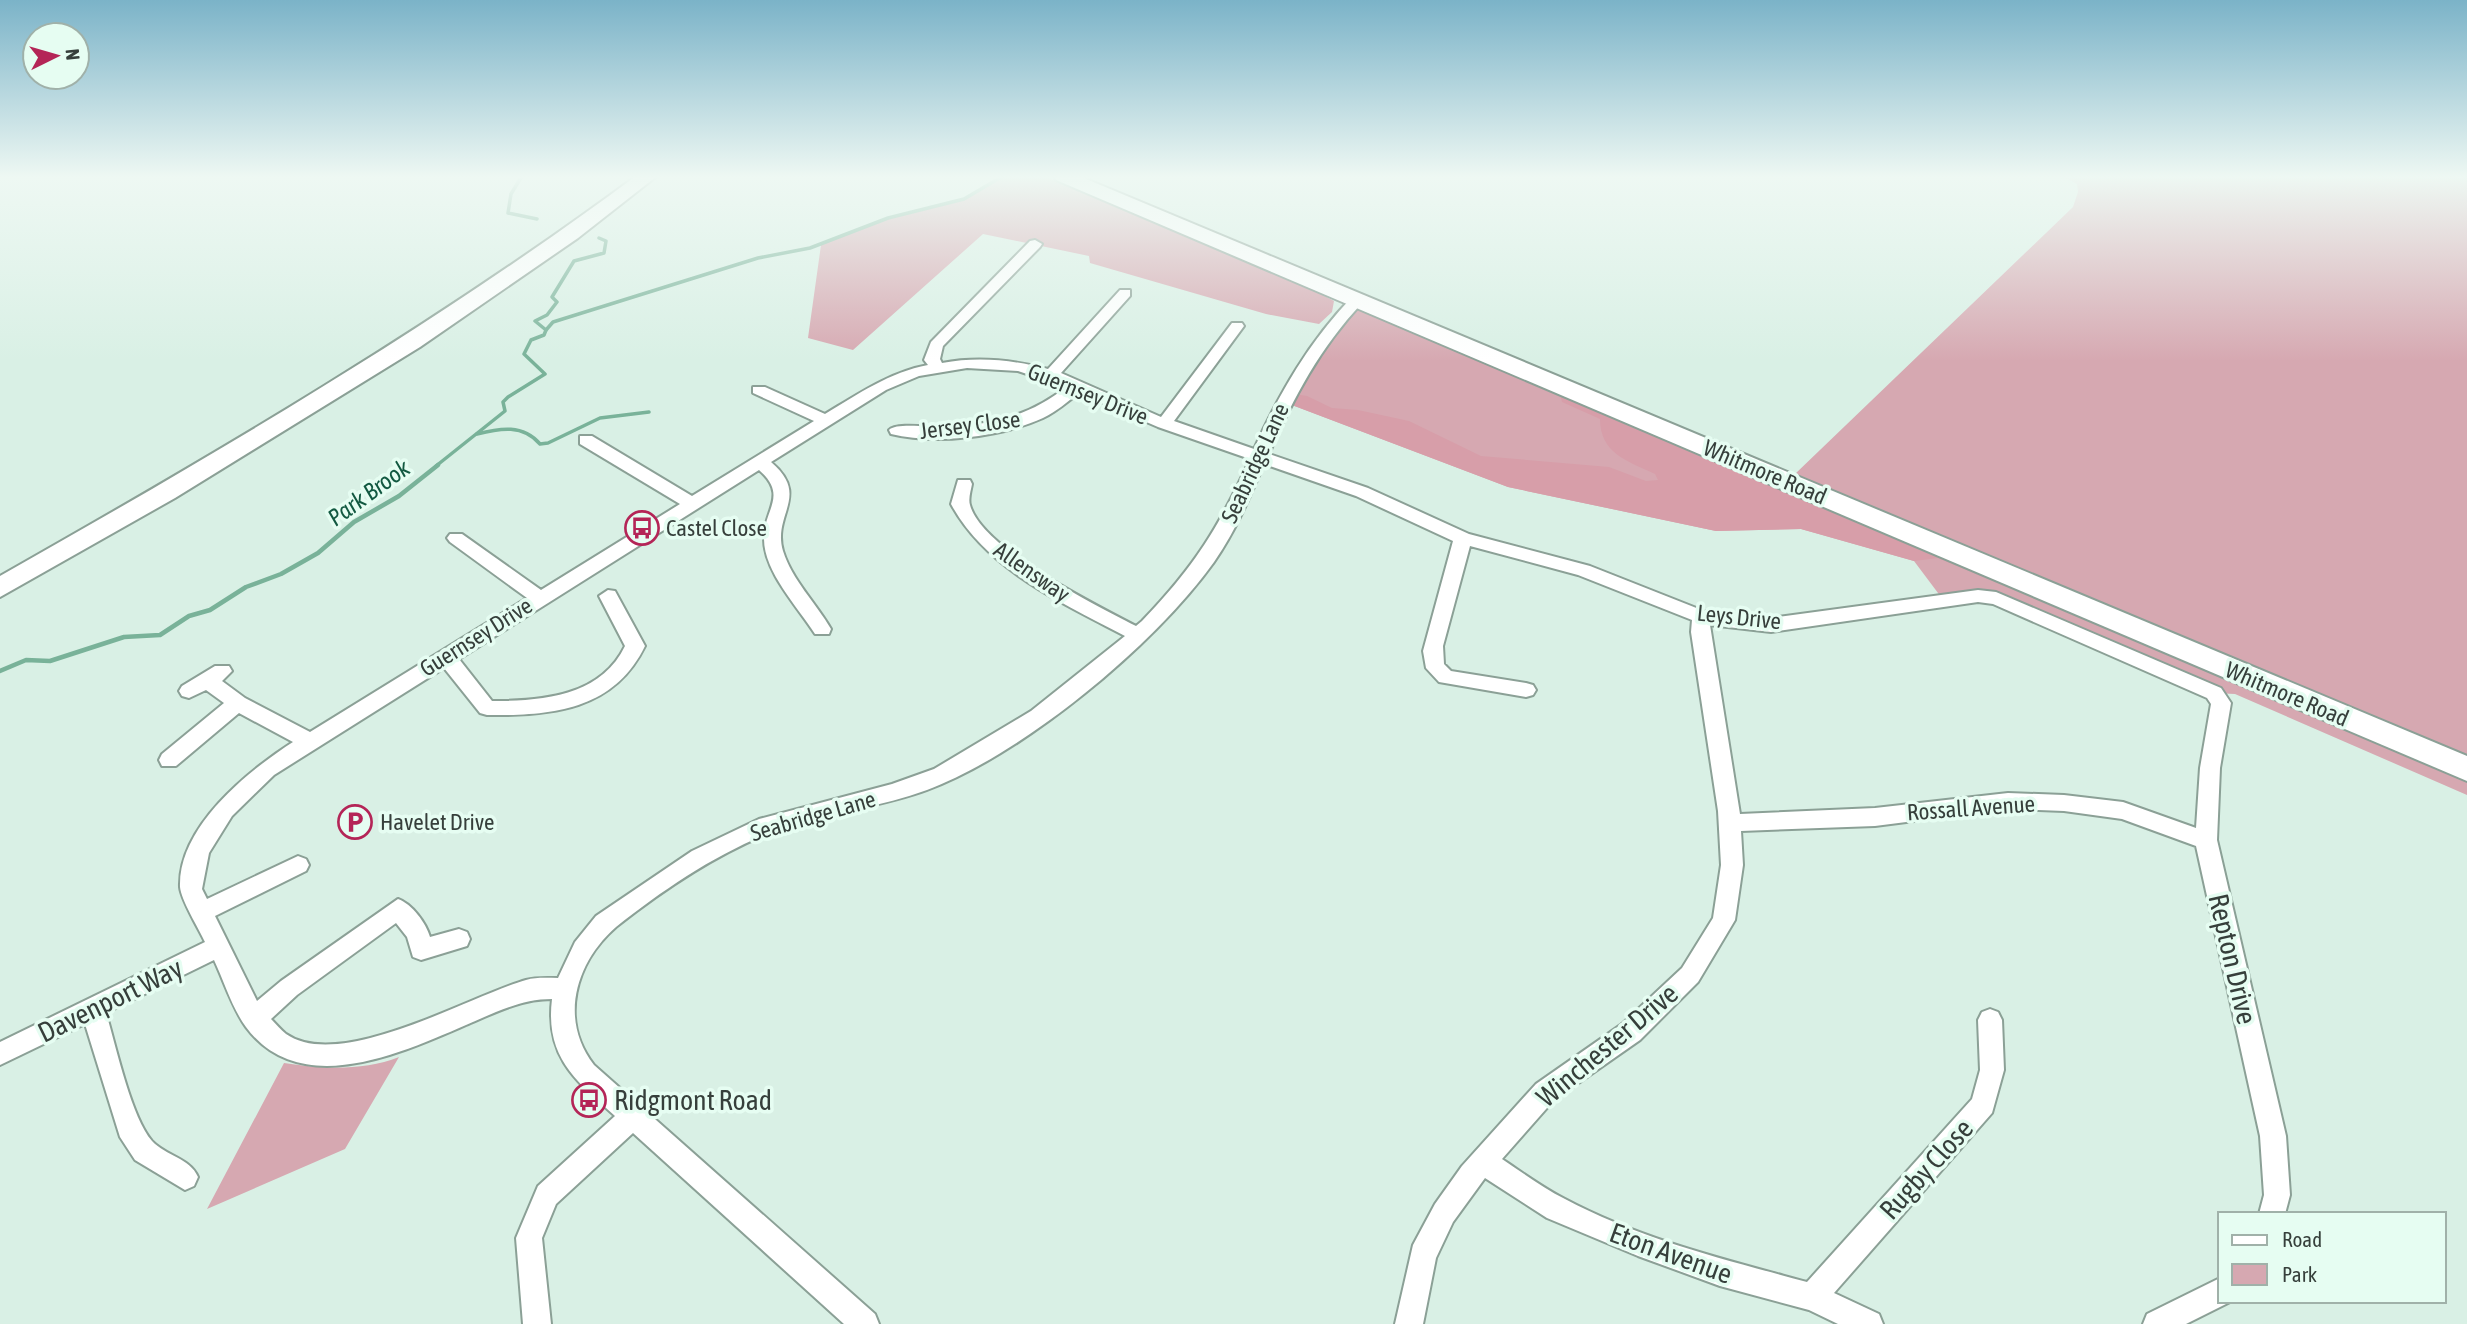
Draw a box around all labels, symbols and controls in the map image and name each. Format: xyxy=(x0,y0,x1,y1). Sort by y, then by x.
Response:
north arrow xyxy=(21,21,91,91)
text: N xyxy=(61,48,84,61)
street label: Guernsey Drive xyxy=(1024,358,1152,430)
street label: Seabridge Lane xyxy=(1216,399,1294,527)
street label: Jersey Close xyxy=(918,406,1022,444)
street label: Whitmore Road xyxy=(1699,434,1831,510)
water label: Park Brook xyxy=(323,454,415,531)
bus stop icon: Castel Close xyxy=(623,509,661,547)
place label: Castel Close xyxy=(666,515,767,541)
street label: Allensway xyxy=(989,537,1075,607)
street label: Guernsey Drive xyxy=(415,592,537,682)
street label: Leys Drive xyxy=(1696,600,1782,634)
street label: Whitmore Road xyxy=(2221,656,2353,732)
street label: Seabridge Lane xyxy=(747,786,879,846)
street label: Rossall Avenue xyxy=(1906,791,2036,825)
parking icon: Havelet Drive xyxy=(336,803,374,841)
place label: Havelet Drive xyxy=(380,809,494,835)
street label: Repton Drive xyxy=(2202,891,2264,1027)
street label: Davenport Way xyxy=(33,951,187,1049)
street label: Winchester Drive xyxy=(1530,977,1684,1113)
bus stop icon: Ridgmont Road xyxy=(570,1081,608,1119)
place label: Ridgmont Road xyxy=(614,1084,772,1116)
street label: Rugby Close xyxy=(1873,1112,1979,1226)
legend xyxy=(2218,1212,2446,1303)
street label: Eton Avenue xyxy=(1605,1216,1737,1290)
text: Road xyxy=(2282,1227,2322,1251)
text: Park xyxy=(2282,1262,2317,1286)

